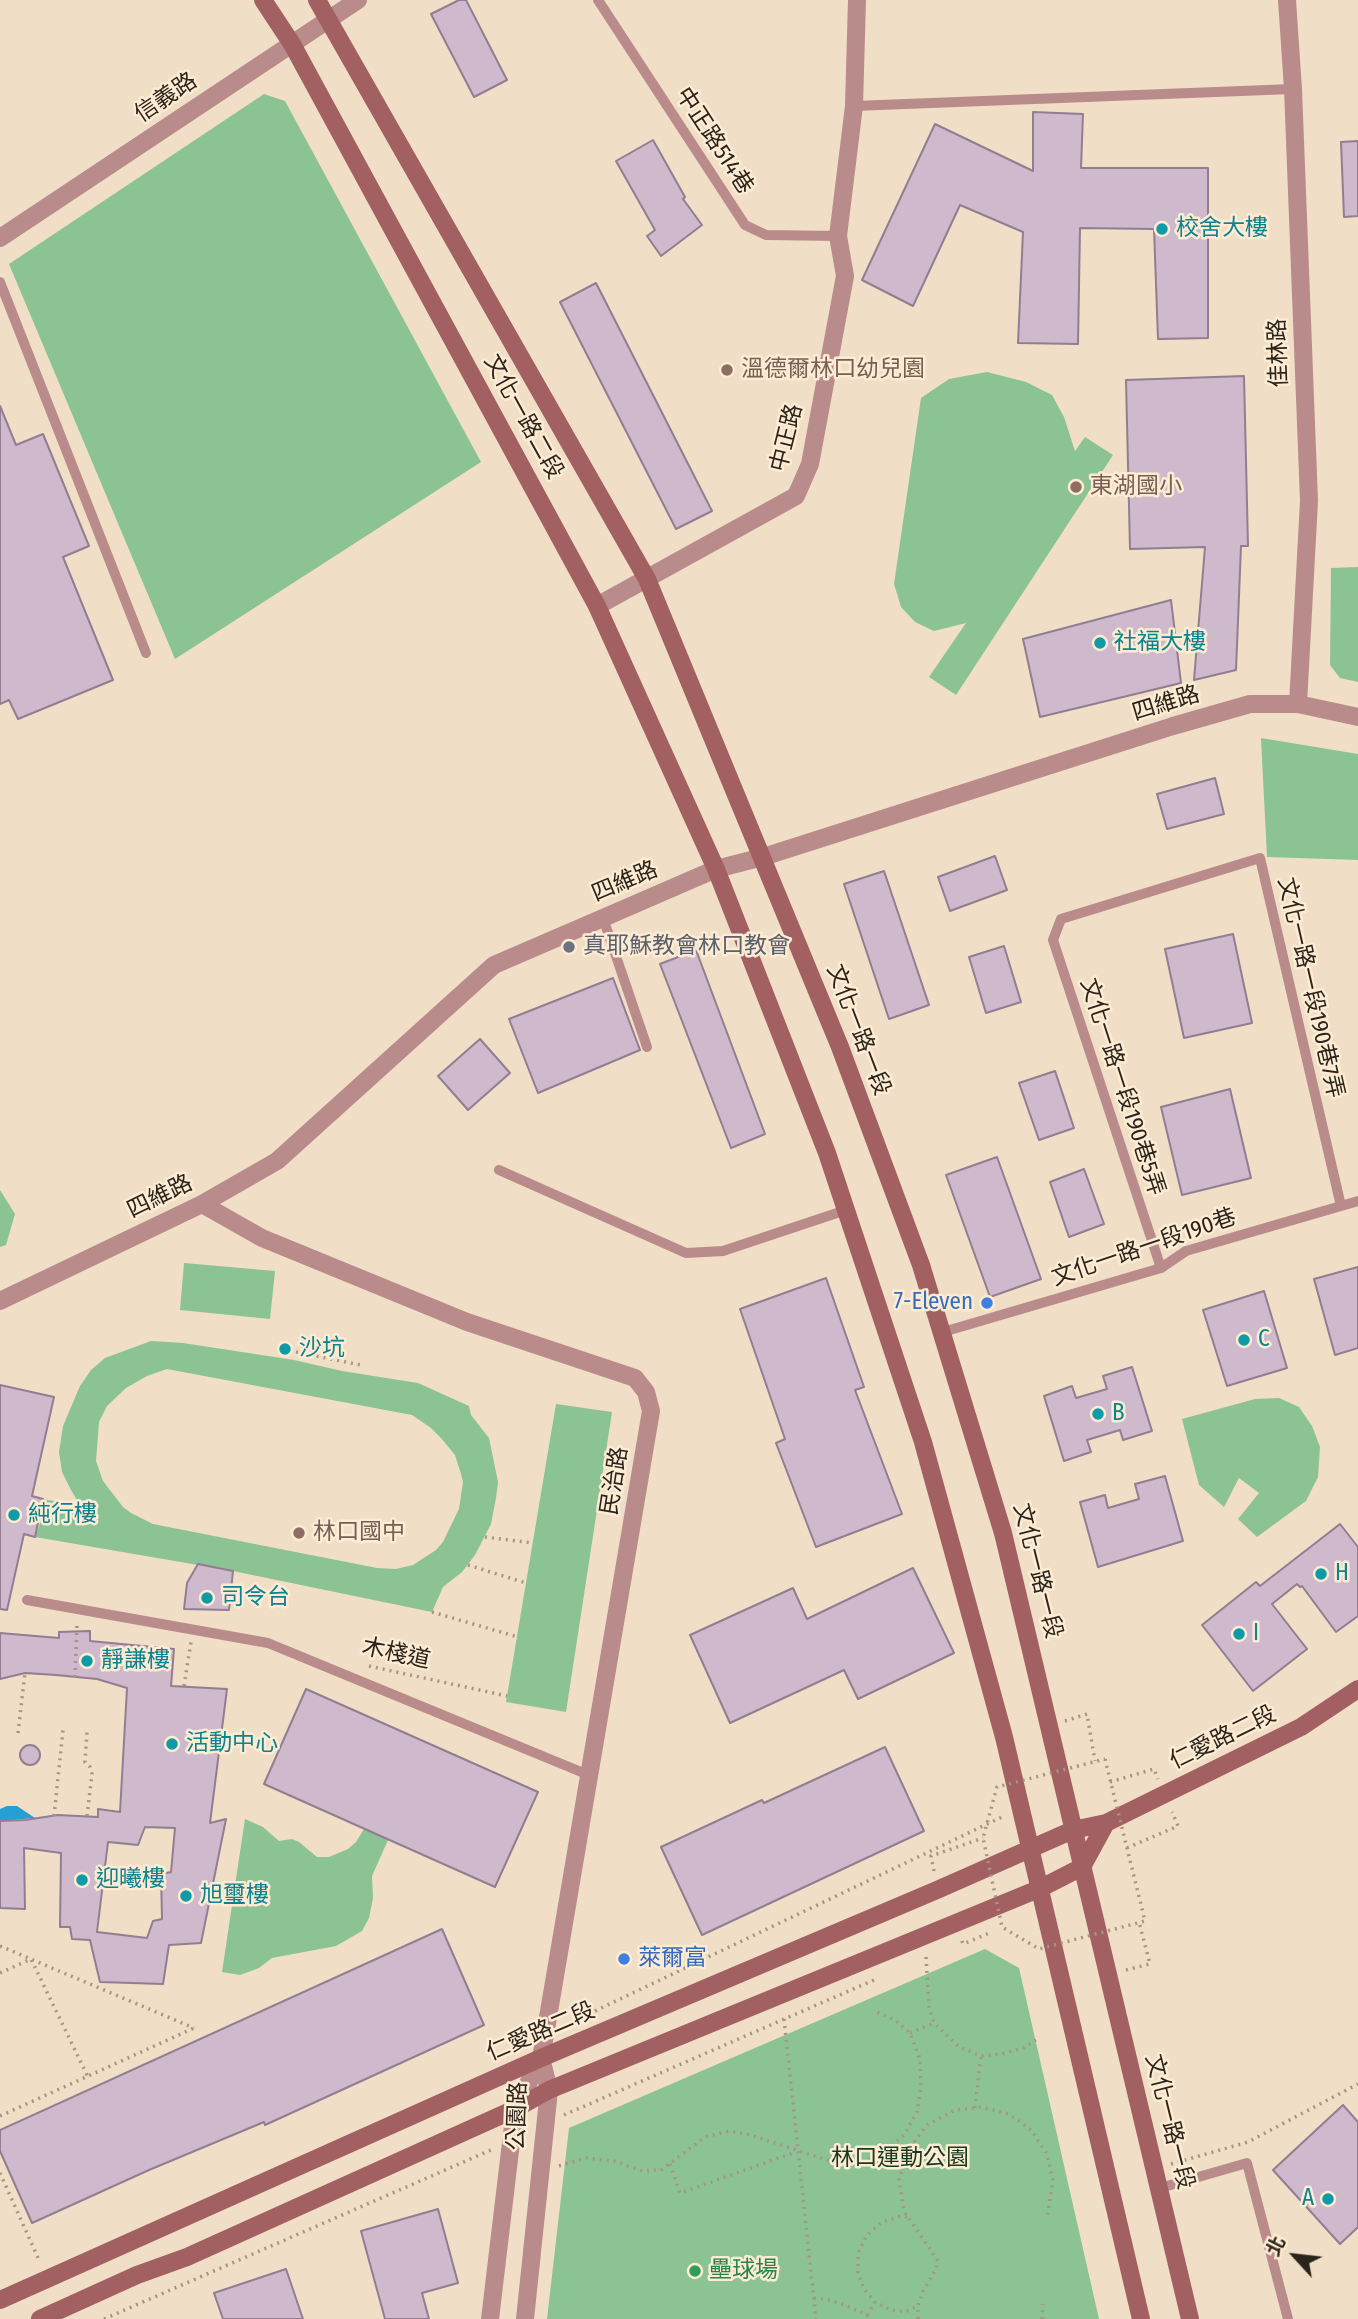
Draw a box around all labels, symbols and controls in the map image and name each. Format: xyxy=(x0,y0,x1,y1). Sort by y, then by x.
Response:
street label: 信義路 xyxy=(130,67,202,129)
street label: 中正路514巷 xyxy=(669,83,759,199)
place label: 校舍大樓 xyxy=(1176,215,1268,243)
marker: 校舍大樓 xyxy=(1154,221,1170,237)
street label: 佳林路 xyxy=(1264,318,1294,388)
street label: 文化一路二段 xyxy=(477,350,569,484)
place label: 溫德爾林口幼兒園 xyxy=(741,356,925,384)
marker: 溫德爾林口幼兒園 xyxy=(719,362,735,378)
street label: 中正路 xyxy=(765,401,809,475)
place label: 東湖國小 xyxy=(1090,473,1182,501)
marker: 東湖國小 xyxy=(1068,479,1084,495)
place label: 社福大樓 xyxy=(1114,629,1206,657)
marker: 社福大樓 xyxy=(1092,635,1108,651)
street label: 四維路 xyxy=(1129,681,1203,727)
street label: 四維路 xyxy=(588,856,662,908)
street label: 文化一路一段190巷7弄 xyxy=(1271,875,1349,1101)
place label: 真耶穌教會林口教會 xyxy=(583,933,790,961)
marker: 真耶穌教會林口教會 xyxy=(561,939,577,955)
street label: 文化一路一段 xyxy=(820,961,896,1099)
street label: 文化一路一段190巷5弄 xyxy=(1074,975,1170,1199)
street label: 四維路 xyxy=(123,1169,197,1225)
street label: 文化一路一段190巷 xyxy=(1048,1204,1240,1292)
place label: 7-Eleven xyxy=(894,1289,973,1317)
marker: 7-Eleven xyxy=(979,1295,995,1311)
place label: C xyxy=(1258,1326,1270,1354)
marker: C xyxy=(1236,1332,1252,1348)
place label: 沙坑 xyxy=(299,1335,345,1363)
marker: 沙坑 xyxy=(277,1341,293,1357)
place label: B xyxy=(1112,1400,1125,1428)
marker: B xyxy=(1090,1406,1106,1422)
street label: 民治路 xyxy=(596,1445,634,1517)
place label: 純行樓 xyxy=(28,1501,97,1529)
street label: 文化一路一段 xyxy=(1007,1501,1067,1641)
marker: 純行樓 xyxy=(6,1507,22,1523)
place label: 林口國中 xyxy=(313,1519,405,1547)
marker: 林口國中 xyxy=(291,1525,307,1541)
place label: H xyxy=(1335,1560,1349,1588)
marker: H xyxy=(1313,1566,1329,1582)
place label: 司令台 xyxy=(221,1584,290,1612)
marker: 司令台 xyxy=(199,1590,215,1606)
place label: I xyxy=(1253,1620,1259,1648)
marker: I xyxy=(1231,1626,1247,1642)
street label: 木棧道 xyxy=(359,1633,433,1675)
place label: 靜謙樓 xyxy=(101,1647,170,1675)
marker: 靜謙樓 xyxy=(79,1653,95,1669)
street label: 仁愛路二段 xyxy=(1165,1700,1281,1776)
place label: 活動中心 xyxy=(186,1730,278,1758)
marker: 活動中心 xyxy=(164,1736,180,1752)
place label: 迎曦樓 xyxy=(96,1866,165,1894)
marker: 迎曦樓 xyxy=(74,1872,90,1888)
place label: 旭璽樓 xyxy=(200,1882,269,1910)
marker: 旭璽樓 xyxy=(178,1888,194,1904)
place label: 萊爾富 xyxy=(638,1945,707,1973)
marker: 萊爾富 xyxy=(616,1951,632,1967)
street label: 仁愛路二段 xyxy=(483,1997,599,2067)
street label: 文化一路一段 xyxy=(1139,2052,1199,2192)
street label: 公園路 xyxy=(503,2081,533,2151)
park label: 林口運動公園 xyxy=(831,2145,969,2173)
place label: A xyxy=(1302,2185,1314,2213)
marker: A xyxy=(1320,2191,1336,2207)
north arrow xyxy=(1260,2221,1330,2291)
text: 北 xyxy=(1261,2233,1290,2260)
place label: 壘球場 xyxy=(709,2257,778,2285)
marker: 壘球場 xyxy=(687,2263,703,2279)

